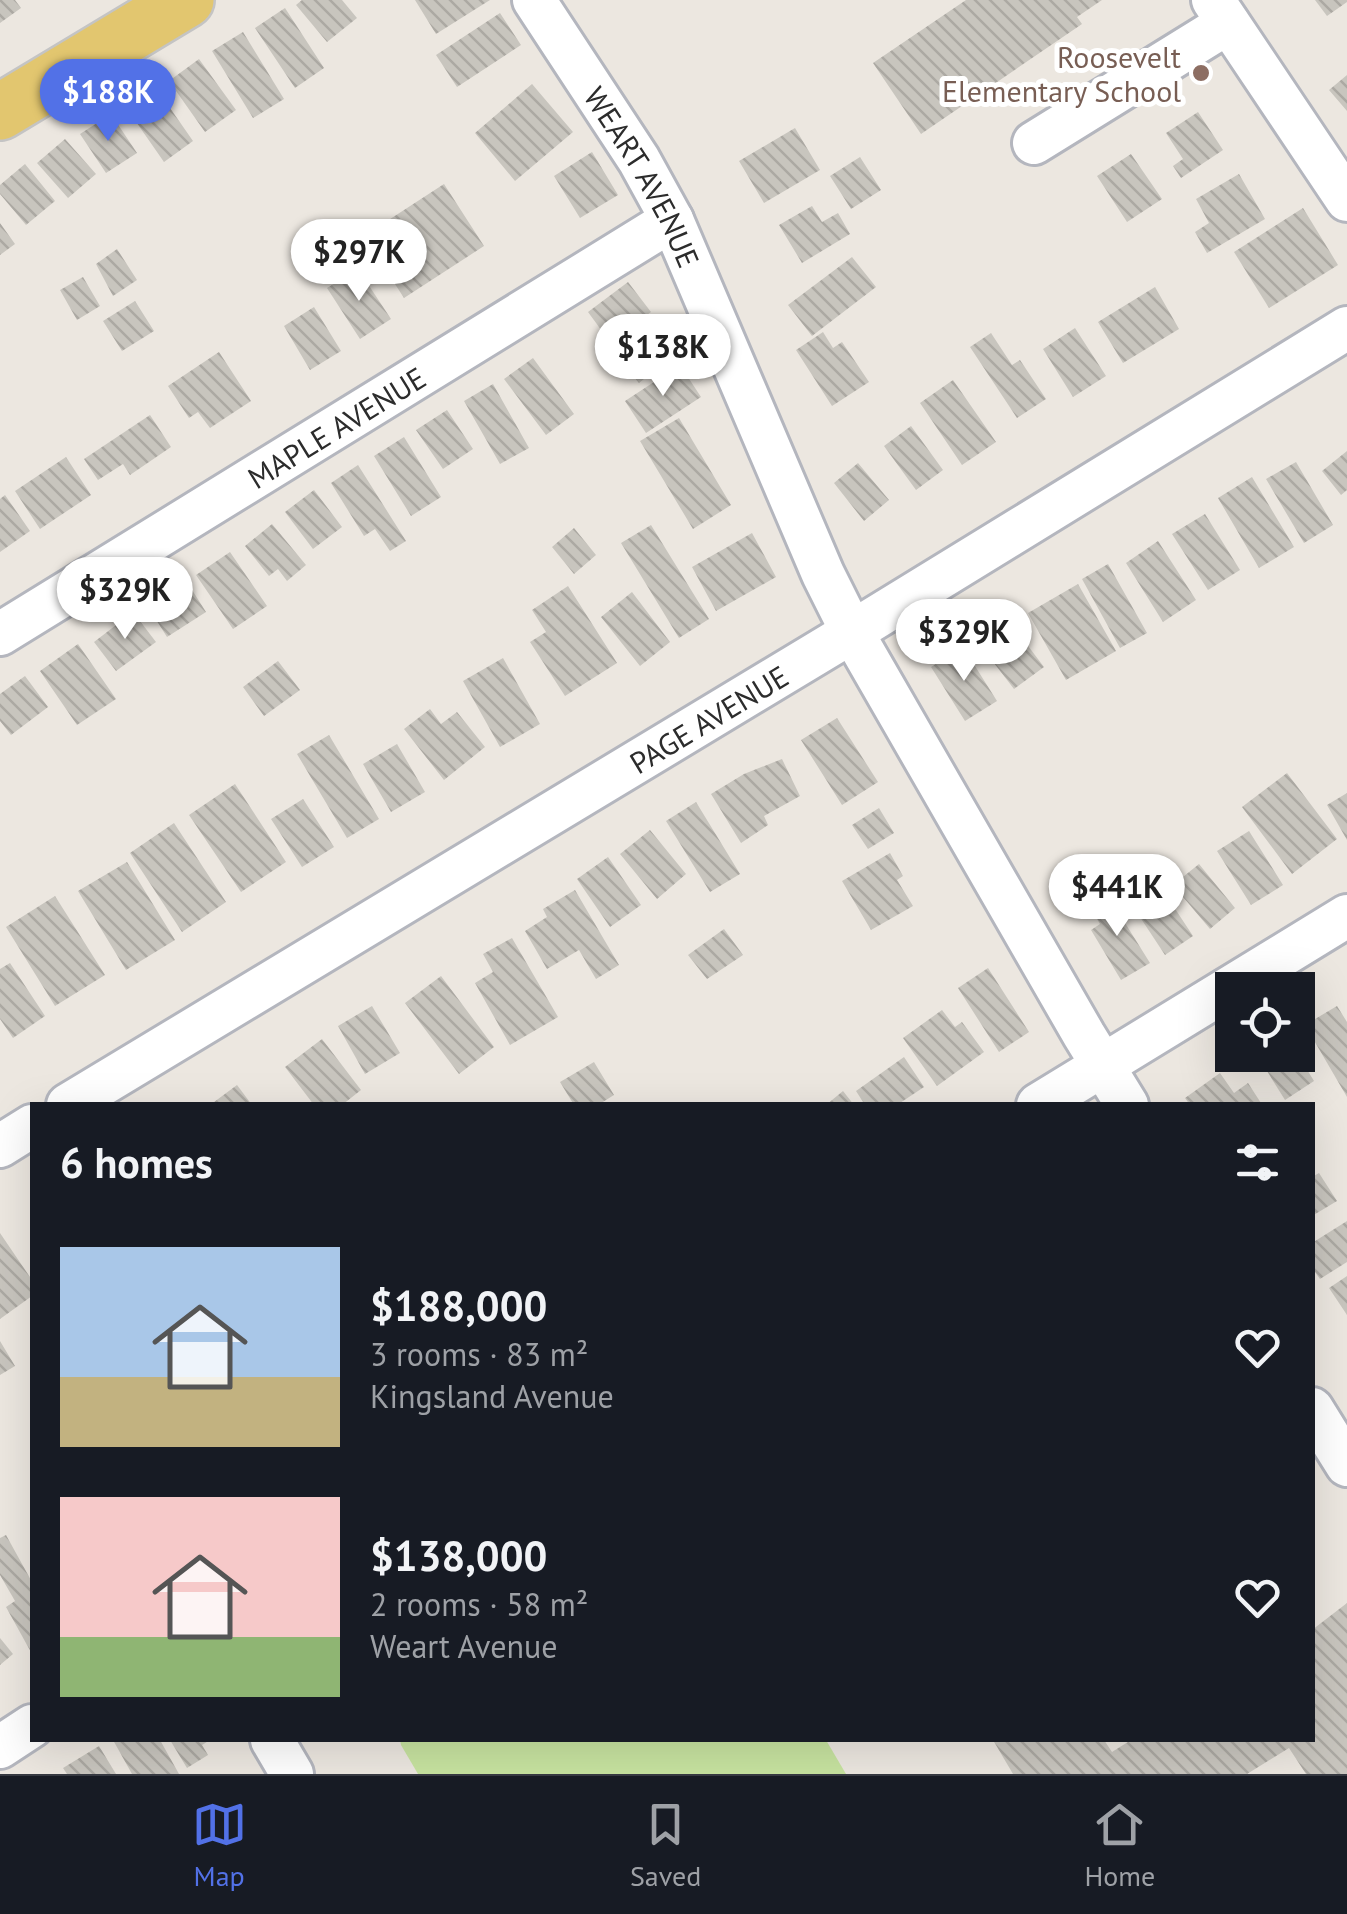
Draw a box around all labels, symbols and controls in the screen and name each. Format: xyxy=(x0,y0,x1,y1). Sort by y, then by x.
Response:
place label: Roosevelt Elementary School xyxy=(942,37,1181,110)
pin: $188K xyxy=(38,59,178,144)
marker: Roosevelt Elementary School xyxy=(1190,62,1212,84)
text: $188K xyxy=(62,70,154,112)
street label: WEART AVENUE xyxy=(576,79,709,273)
pin: $297K xyxy=(289,219,429,304)
text: $297K xyxy=(313,230,405,272)
pin: $138K xyxy=(593,314,733,399)
text: $138K xyxy=(617,325,709,367)
street label: MAPLE AVENUE xyxy=(240,357,433,496)
pin: $329K xyxy=(55,557,195,642)
text: $329K xyxy=(79,568,171,610)
pin: $329K xyxy=(894,599,1034,684)
text: $329K xyxy=(918,610,1010,652)
street label: PAGE AVENUE xyxy=(622,656,795,781)
pin: $441K xyxy=(1047,854,1187,939)
text: $441K xyxy=(1071,865,1163,907)
map controls xyxy=(1215,972,1315,1072)
button: locate xyxy=(1215,972,1315,1072)
text: 6 homes xyxy=(60,1135,213,1190)
icon: filters xyxy=(1230,1135,1285,1190)
text: $188,000 xyxy=(370,1278,547,1333)
icon: home xyxy=(140,1287,260,1407)
icon: heart xyxy=(1230,1320,1285,1375)
text: 3 rooms · 83 m² xyxy=(370,1333,588,1375)
text: Kingsland Avenue xyxy=(370,1375,614,1417)
text: $138,000 xyxy=(370,1528,547,1583)
icon: home xyxy=(140,1537,260,1657)
icon: heart xyxy=(1230,1570,1285,1625)
text: 2 rooms · 58 m² xyxy=(370,1583,588,1625)
text: Weart Avenue xyxy=(370,1625,557,1667)
tab: Map xyxy=(192,1797,247,1894)
tab: Saved xyxy=(630,1797,701,1894)
tab: Home xyxy=(1085,1797,1155,1894)

